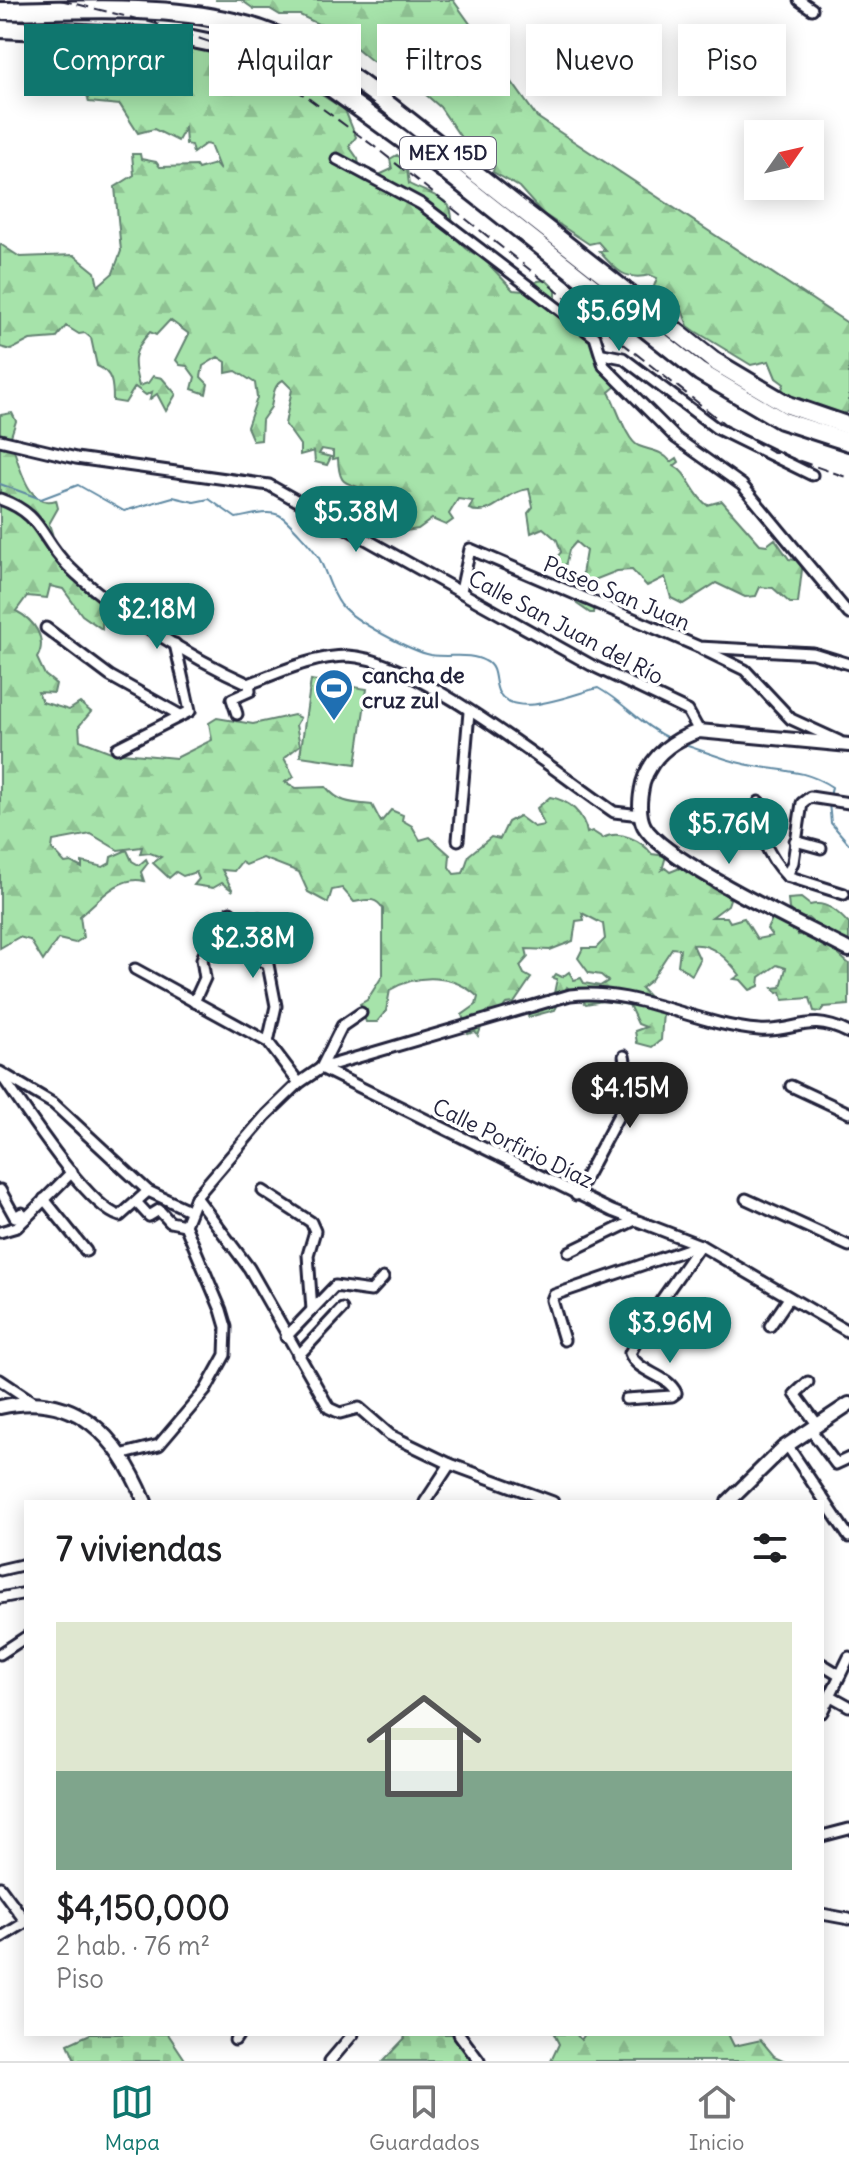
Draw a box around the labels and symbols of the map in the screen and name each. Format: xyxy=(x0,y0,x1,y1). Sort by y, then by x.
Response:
north arrow xyxy=(744,120,824,200)
road number: MEX 15D xyxy=(400,137,496,169)
pin: $5.69M xyxy=(554,285,684,353)
pin: $5.38M xyxy=(291,486,421,554)
street label: Paseo San Juan xyxy=(539,549,695,637)
street label: Calle San Juan del Río xyxy=(464,564,668,690)
pin: $2.18M xyxy=(92,583,222,651)
place label: cancha de cruz zul xyxy=(362,661,465,714)
sports icon: cancha de cruz zul xyxy=(313,667,355,722)
pin: $5.76M xyxy=(664,798,794,866)
pin: $2.38M xyxy=(188,912,318,980)
pin: $4.15M xyxy=(565,1062,695,1130)
street label: Calle Porfirio Díaz xyxy=(428,1092,598,1194)
pin: $3.96M xyxy=(605,1297,735,1365)

